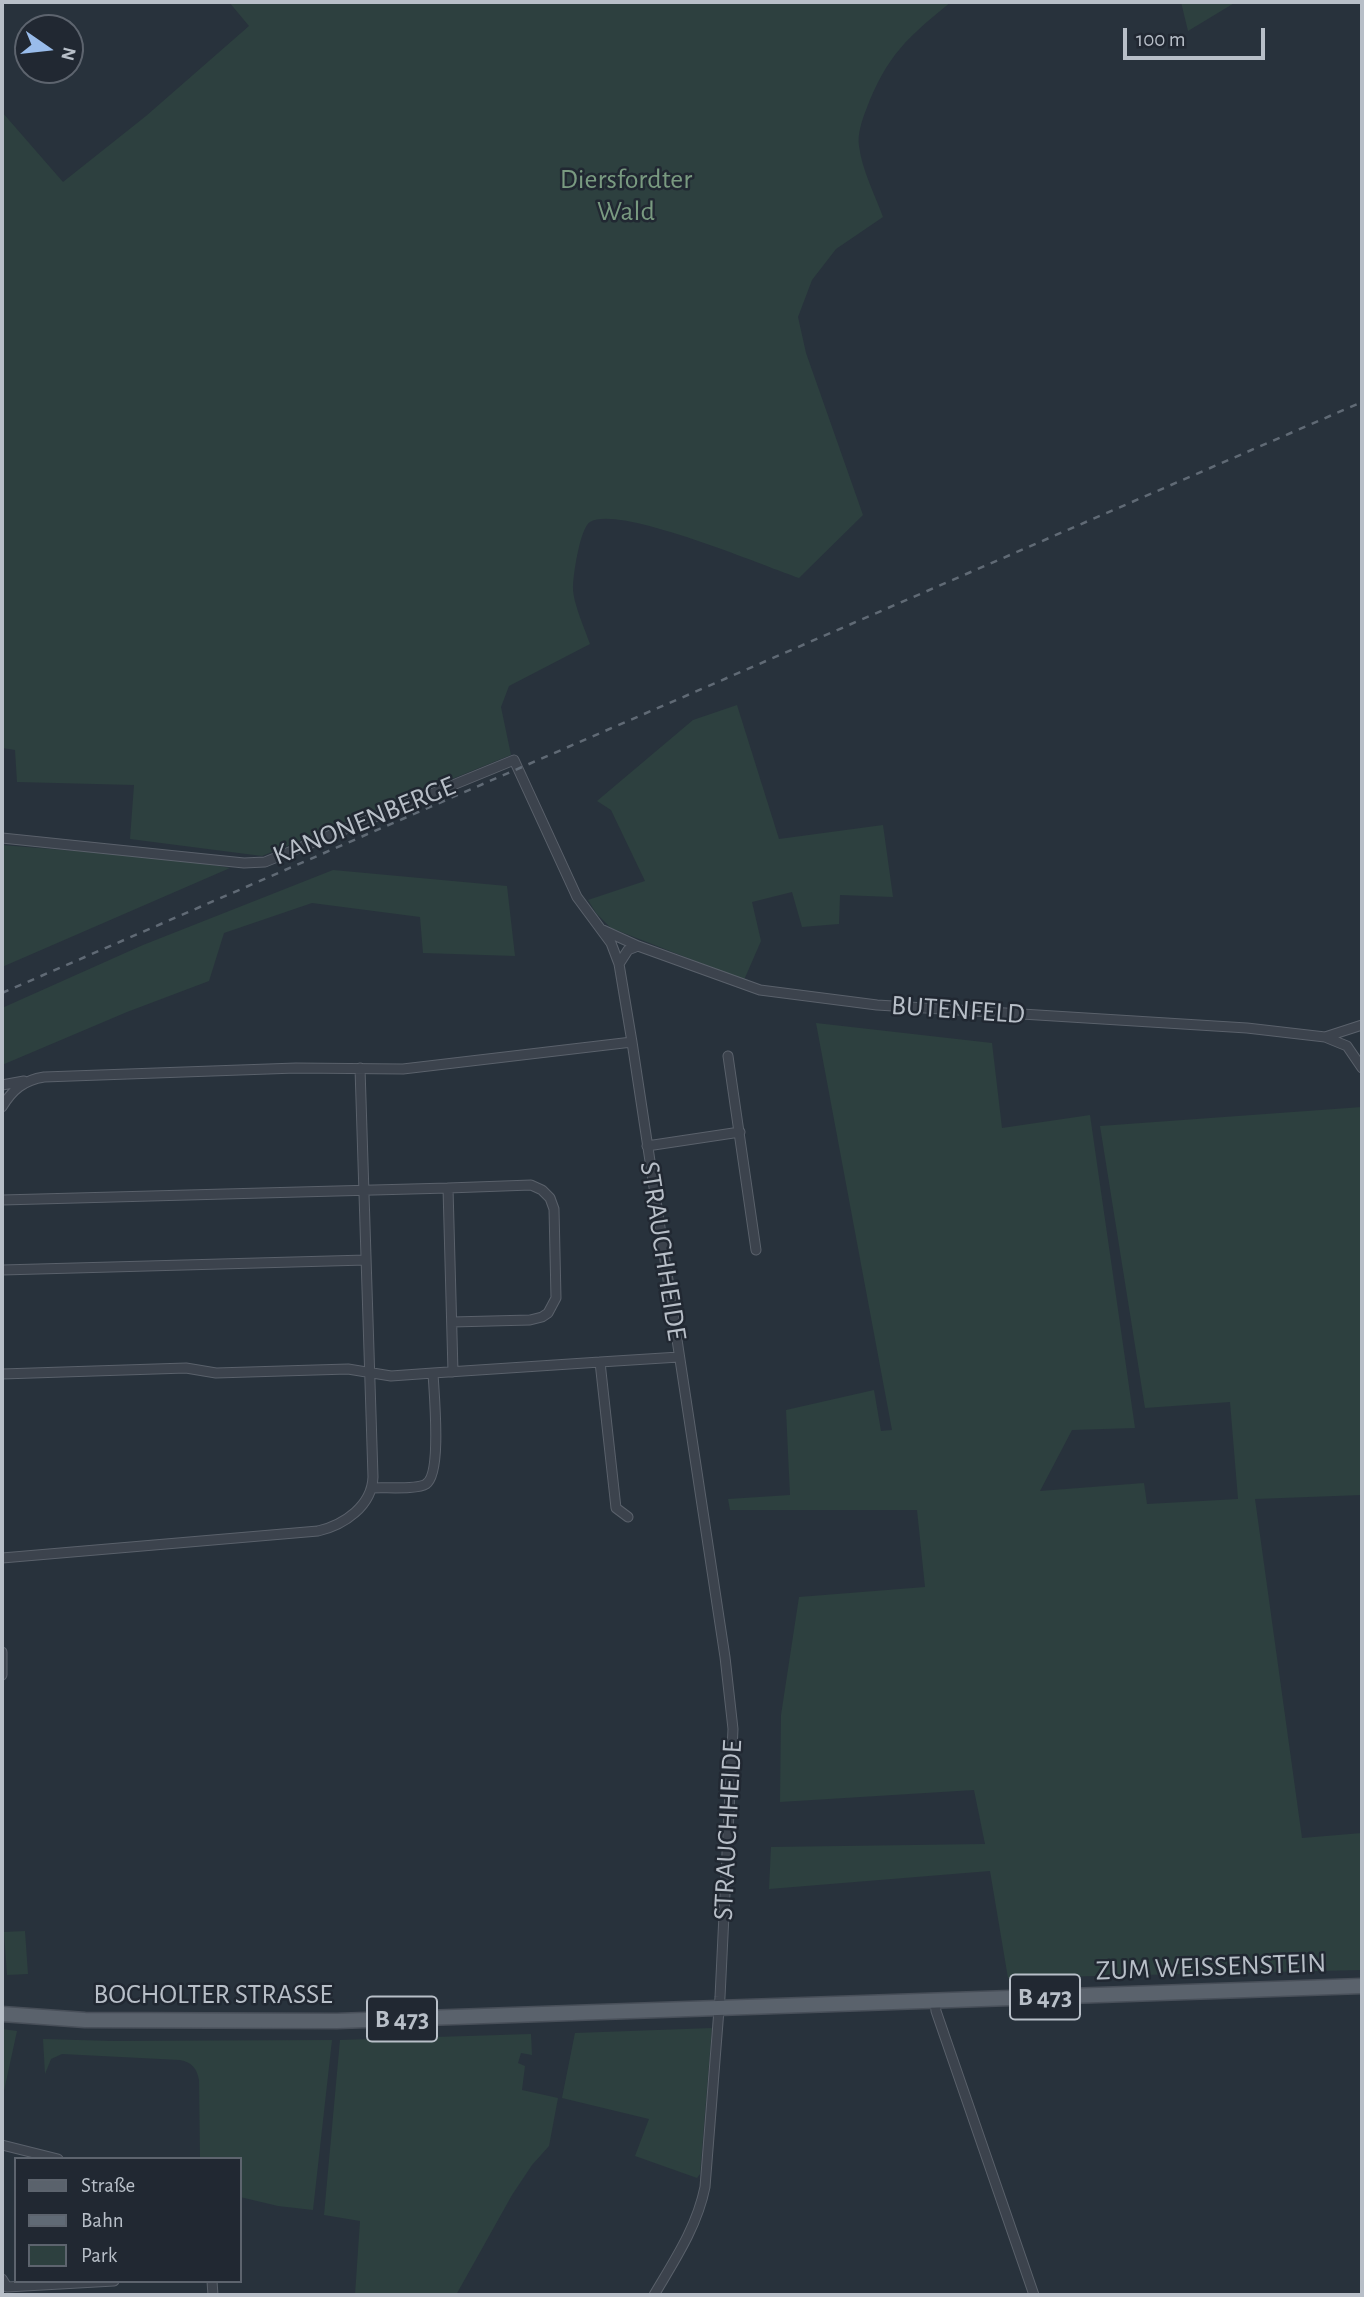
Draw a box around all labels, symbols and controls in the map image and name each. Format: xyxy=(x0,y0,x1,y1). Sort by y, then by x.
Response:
north arrow xyxy=(14,14,84,84)
scale bar xyxy=(1126,14,1268,58)
text: 100 m xyxy=(1136,29,1186,50)
text: N xyxy=(57,45,79,62)
park label: Diersfordter Wald xyxy=(560,163,692,229)
street label: KANONENBERGE xyxy=(268,769,460,873)
street label: BUTENFELD xyxy=(890,989,1026,1031)
street label: STRAUCHHEIDE xyxy=(632,1159,694,1343)
street label: STRAUCHHEIDE xyxy=(706,1739,750,1921)
street label: ZUM WEISSENSTEIN xyxy=(1095,1946,1327,1988)
road number: B 473 xyxy=(1010,1974,1080,2020)
street label: BOCHOLTER STRASSE xyxy=(93,1978,333,2012)
road number: B 473 xyxy=(367,1996,437,2042)
legend xyxy=(14,2157,242,2283)
text: Straße xyxy=(81,2175,135,2196)
text: Bahn xyxy=(81,2210,124,2231)
text: Park xyxy=(81,2245,117,2266)

